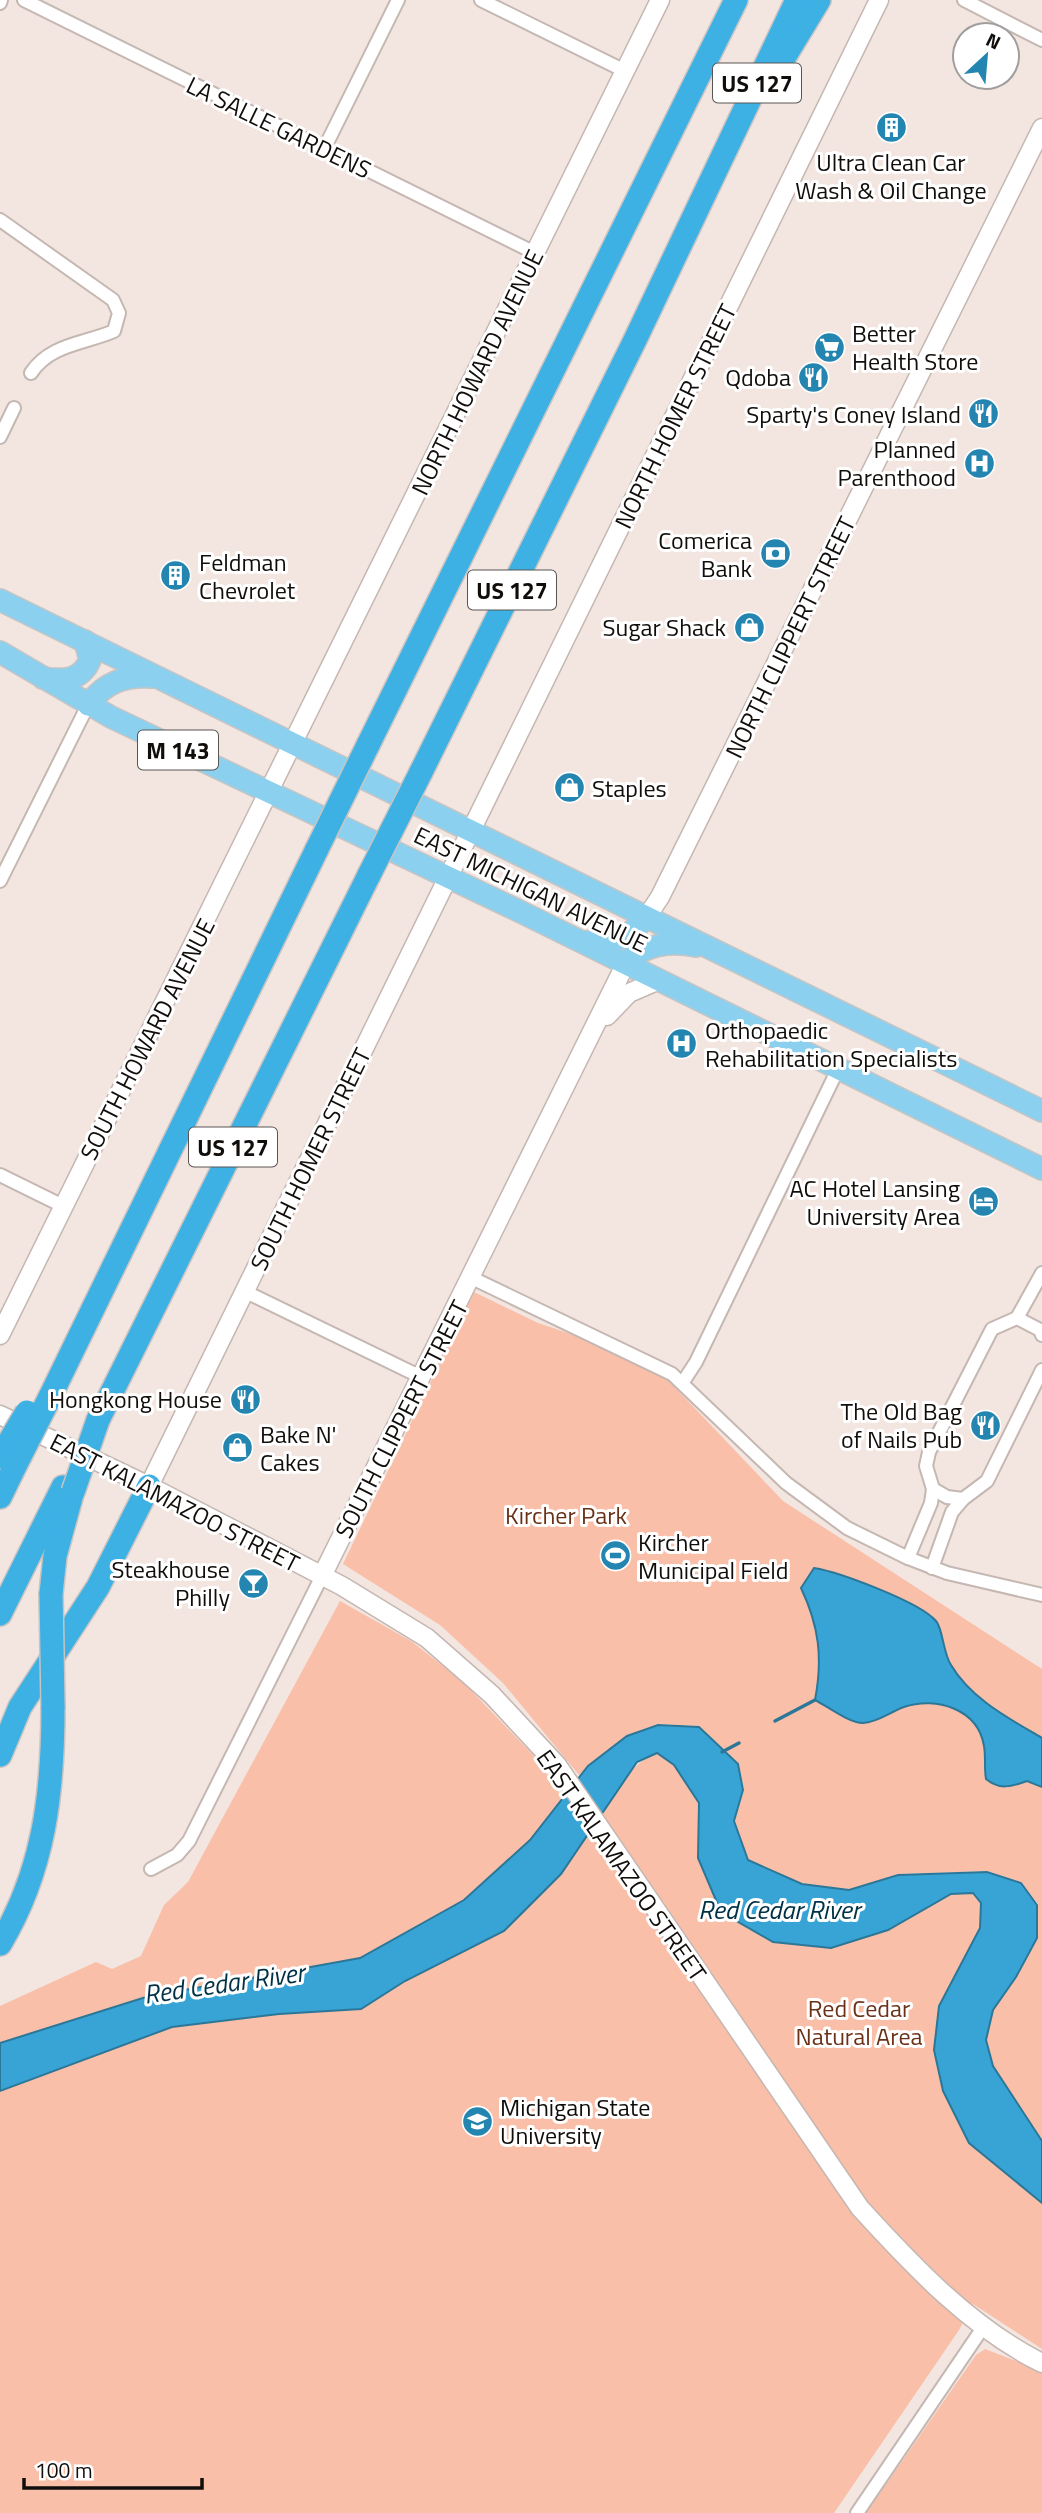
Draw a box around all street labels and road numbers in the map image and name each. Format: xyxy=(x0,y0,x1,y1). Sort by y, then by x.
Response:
road number: US 127 xyxy=(713,64,801,102)
street label: LA SALLE GARDENS xyxy=(181,67,377,187)
street label: NORTH HOWARD AVENUE xyxy=(402,243,552,501)
street label: NORTH HOMER STREET xyxy=(605,297,745,534)
street label: NORTH CLIPPERT STREET xyxy=(716,510,864,764)
road number: US 127 xyxy=(468,570,556,610)
road number: M 143 xyxy=(138,730,218,770)
street label: EAST MICHIGAN AVENUE xyxy=(408,817,654,961)
street label: SOUTH HOWARD AVENUE xyxy=(70,912,224,1166)
street label: SOUTH HOMER STREET xyxy=(240,1041,380,1276)
road number: US 127 xyxy=(189,1128,277,1166)
street label: SOUTH CLIPPERT STREET xyxy=(325,1293,477,1544)
street label: EAST KALAMAZOO STREET xyxy=(44,1423,306,1581)
street label: EAST KALAMAZOO STREET xyxy=(528,1742,716,1989)

